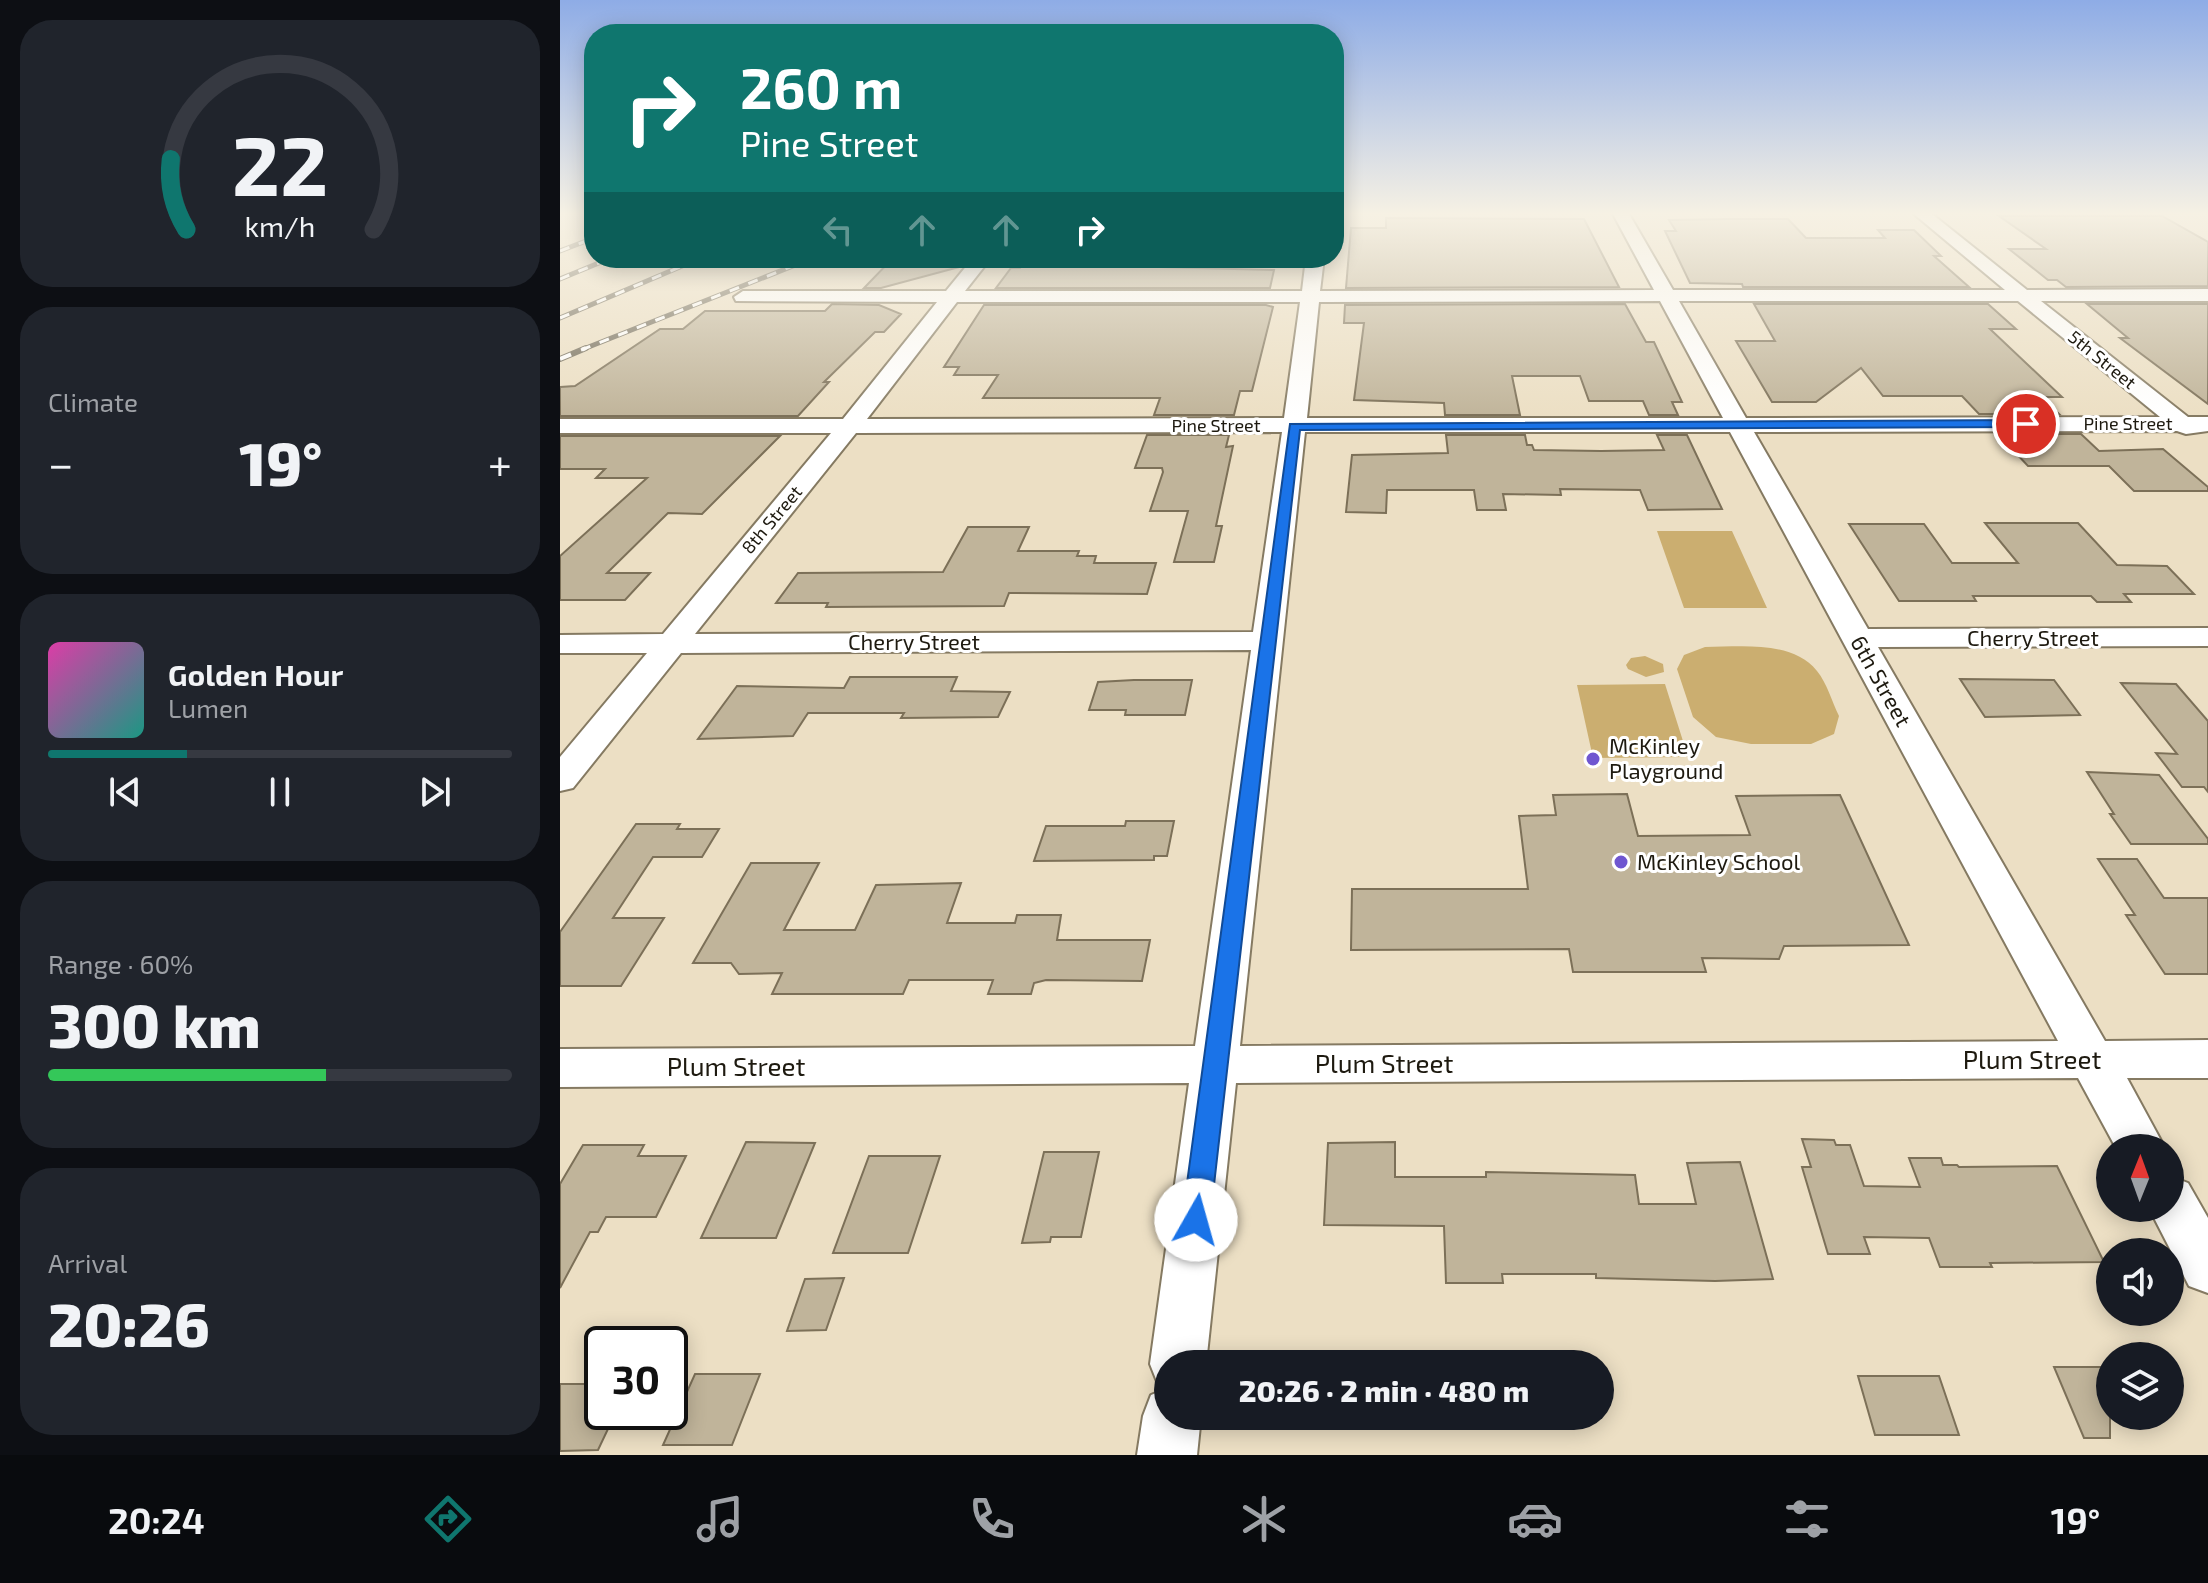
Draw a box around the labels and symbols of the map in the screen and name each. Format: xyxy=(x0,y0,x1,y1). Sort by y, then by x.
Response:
street label: 5th Street xyxy=(2064,325,2141,393)
pin xyxy=(1992,390,2060,458)
street label: Pine Street xyxy=(2083,412,2173,434)
street label: Pine Street xyxy=(1171,414,1261,436)
street label: 8th Street xyxy=(736,481,806,558)
street label: Cherry Street xyxy=(1967,624,2099,650)
street label: Cherry Street xyxy=(848,628,980,654)
street label: 6th Street xyxy=(1846,631,1917,730)
place label: McKinley Playground xyxy=(1609,732,1723,783)
marker: McKinley Playground xyxy=(1584,750,1602,768)
place label: McKinley School xyxy=(1637,848,1801,874)
marker: McKinley School xyxy=(1612,853,1630,871)
street label: Plum Street xyxy=(1963,1043,2101,1074)
street label: Plum Street xyxy=(1315,1047,1453,1078)
street label: Plum Street xyxy=(667,1050,805,1081)
north arrow xyxy=(2096,1134,2184,1222)
position arrow xyxy=(1154,1178,1238,1262)
speed limit sign: 30 xyxy=(584,1326,688,1430)

